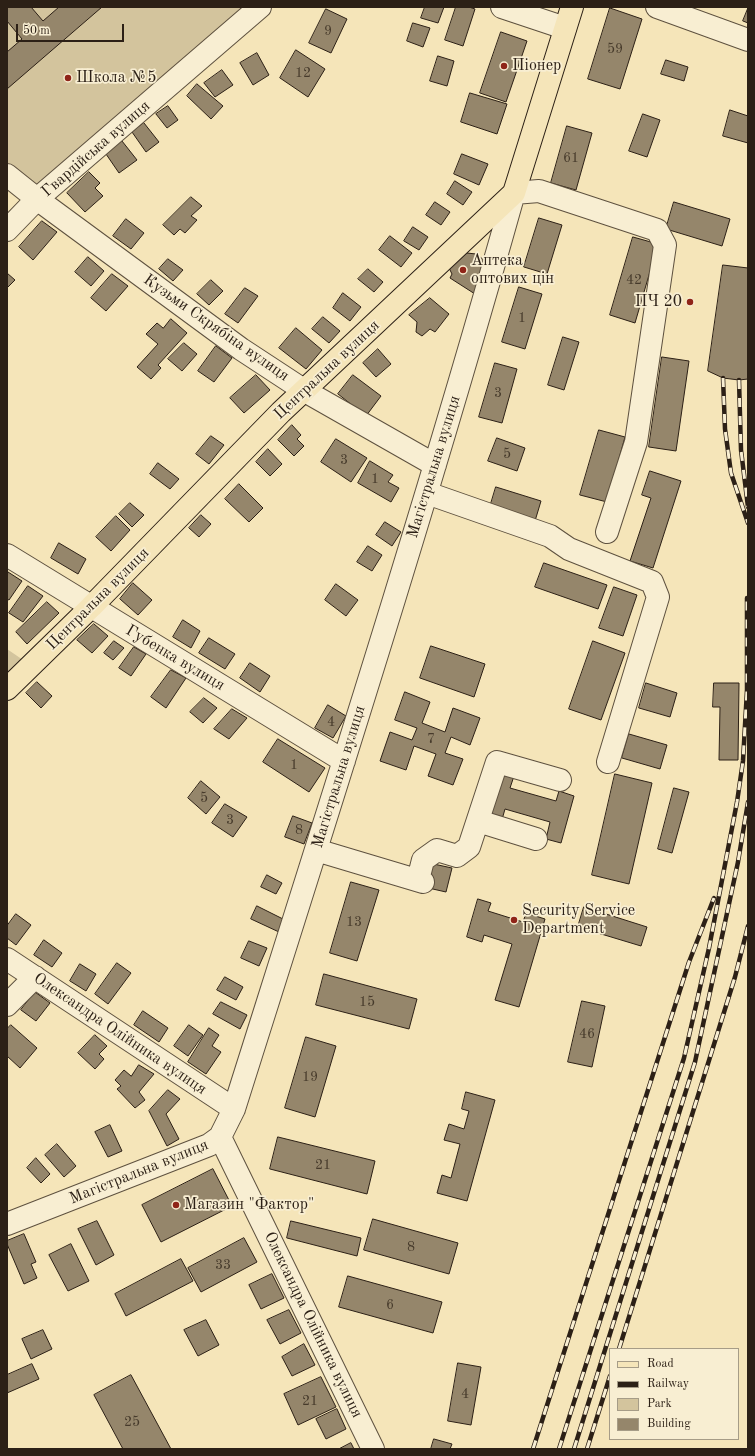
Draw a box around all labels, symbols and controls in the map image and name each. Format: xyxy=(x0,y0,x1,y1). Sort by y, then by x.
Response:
scale bar xyxy=(18,16,126,42)
house number: 9 xyxy=(324,23,332,39)
text: 50 m xyxy=(23,25,50,37)
house number: 59 xyxy=(607,41,623,57)
place label: Піонер xyxy=(512,56,561,76)
marker: Піонер xyxy=(499,61,509,71)
house number: 12 xyxy=(295,65,311,81)
place label: Школа №5 xyxy=(76,68,156,88)
marker: Школа №5 xyxy=(63,73,73,83)
street label: Гвардійська вулиця xyxy=(38,97,154,201)
house number: 61 xyxy=(563,150,579,166)
place label: Аптека оптових цін xyxy=(471,251,554,289)
marker: Аптека оптових цін xyxy=(458,265,468,275)
street label: Кузьми Скрябіна вулиця xyxy=(139,270,293,386)
house number: 42 xyxy=(626,272,642,288)
place label: ПЧ 20 xyxy=(635,292,682,312)
marker: ПЧ 20 xyxy=(685,297,695,307)
house number: 1 xyxy=(518,310,526,326)
street label: Центральна вулиця xyxy=(270,316,384,424)
house number: 3 xyxy=(494,385,502,401)
street label: Магістральна вулиця xyxy=(403,393,465,541)
house number: 5 xyxy=(503,446,511,462)
house number: 3 xyxy=(340,452,348,468)
house number: 1 xyxy=(371,471,379,487)
street label: Центральна вулиця xyxy=(43,544,153,654)
street label: Губенка вулиця xyxy=(122,621,228,695)
street label: Магістральна вулиця xyxy=(308,703,370,851)
house number: 4 xyxy=(327,714,335,730)
house number: 7 xyxy=(427,731,435,747)
house number: 1 xyxy=(290,757,298,773)
house number: 5 xyxy=(200,790,208,806)
house number: 3 xyxy=(226,812,234,828)
house number: 8 xyxy=(295,822,303,838)
place label: Security Service Department xyxy=(522,901,635,939)
house number: 13 xyxy=(346,914,362,930)
marker: Security Service Department xyxy=(509,915,519,925)
street label: Олександра Олійника вулиця xyxy=(30,969,210,1099)
house number: 15 xyxy=(359,994,375,1010)
house number: 46 xyxy=(579,1026,595,1042)
house number: 19 xyxy=(302,1069,318,1085)
street label: Магістральна вулиця xyxy=(67,1135,211,1209)
house number: 21 xyxy=(315,1157,331,1173)
place label: Магазин "Фактор" xyxy=(184,1195,314,1215)
marker: Магазин "Фактор" xyxy=(171,1200,181,1210)
street label: Олександра Олійника вулиця xyxy=(260,1229,366,1421)
house number: 8 xyxy=(407,1239,415,1255)
house number: 33 xyxy=(215,1257,231,1273)
house number: 6 xyxy=(386,1297,394,1313)
legend xyxy=(609,1348,739,1440)
text: Road xyxy=(647,1358,674,1370)
text: Railway xyxy=(647,1378,689,1390)
house number: 4 xyxy=(461,1386,469,1402)
house number: 21 xyxy=(302,1393,318,1409)
text: Park xyxy=(647,1398,672,1410)
house number: 25 xyxy=(124,1414,140,1430)
text: Building xyxy=(647,1418,691,1430)

